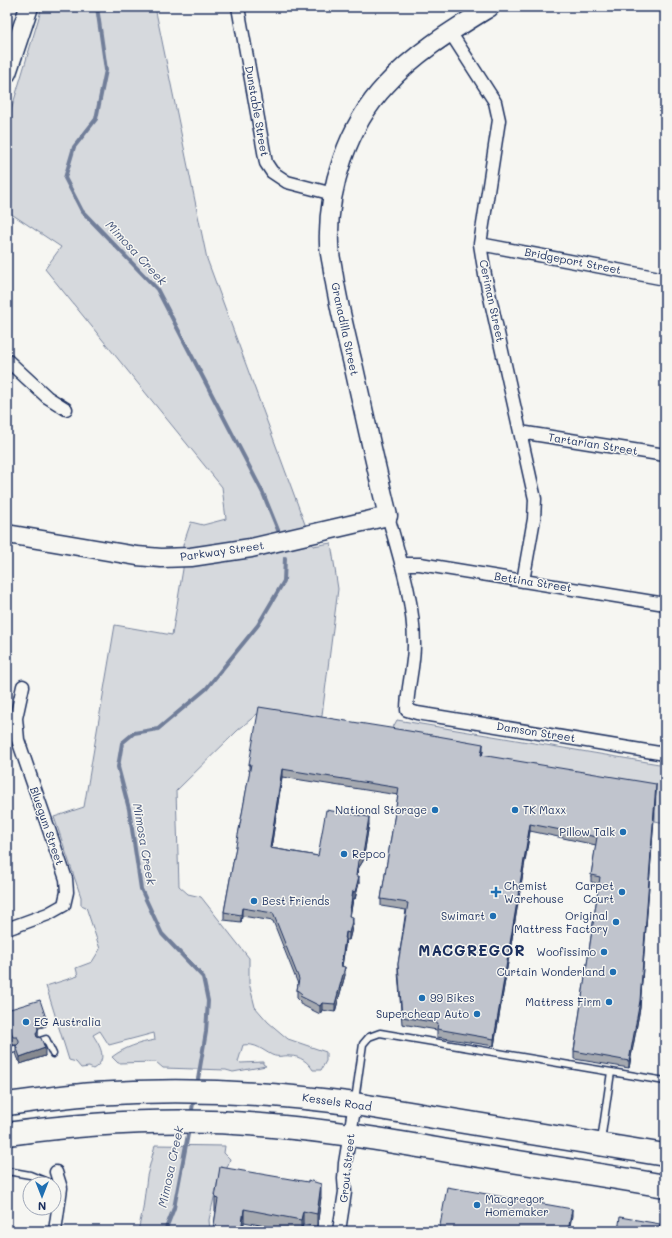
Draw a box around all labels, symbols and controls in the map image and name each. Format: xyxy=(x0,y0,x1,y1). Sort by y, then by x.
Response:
street label: Dunstable Street xyxy=(242,64,273,158)
water label: Mimosa Creek xyxy=(103,217,171,289)
street label: Bridgeport Street xyxy=(524,244,623,277)
street label: Ceriman Street xyxy=(476,258,509,344)
street label: Granadilla Street xyxy=(328,281,363,377)
street label: Tartarian Street xyxy=(547,429,639,458)
street label: Parkway Street xyxy=(179,537,265,564)
street label: Bettina Street xyxy=(493,568,573,595)
street label: Damson Street xyxy=(496,718,577,745)
street label: Bluegum Street xyxy=(27,785,68,867)
water label: Mimosa Creek xyxy=(130,802,160,887)
place label: National Storage xyxy=(335,802,427,817)
place label: TK Maxx xyxy=(523,802,567,817)
marker: National Storage xyxy=(430,805,440,815)
marker: TK Maxx xyxy=(510,805,520,815)
place label: Pillow Talk xyxy=(559,824,615,839)
marker: Pillow Talk xyxy=(618,827,628,837)
place label: Repco xyxy=(352,846,386,861)
marker: Repco xyxy=(339,849,349,859)
place label: Chemist Warehouse xyxy=(504,878,564,906)
place label: Carpet Court xyxy=(575,878,614,906)
marker: Chemist Warehouse xyxy=(491,887,501,897)
marker: Carpet Court xyxy=(617,887,627,897)
place label: Best Friends xyxy=(262,893,330,908)
marker: Best Friends xyxy=(249,896,259,906)
place label: Swimart xyxy=(441,908,485,923)
place label: Original Mattress Factory xyxy=(514,908,608,936)
marker: Swimart xyxy=(488,911,498,921)
marker: Original Mattress Factory xyxy=(611,917,621,927)
district label: MACGREGOR xyxy=(418,940,526,960)
place label: Woofissimo xyxy=(536,944,596,959)
marker: Woofissimo xyxy=(599,947,609,957)
place label: Curtain Wonderland xyxy=(497,964,605,979)
marker: Curtain Wonderland xyxy=(608,967,618,977)
place label: 99 Bikes xyxy=(430,990,475,1005)
marker: 99 Bikes xyxy=(417,993,427,1003)
place label: Mattress Firm xyxy=(525,994,601,1009)
marker: Mattress Firm xyxy=(604,997,614,1007)
place label: Supercheap Auto xyxy=(376,1006,469,1021)
marker: Supercheap Auto xyxy=(472,1009,482,1019)
place label: EG Australia xyxy=(34,1014,101,1029)
marker: EG Australia xyxy=(21,1017,31,1027)
street label: Kessels Road xyxy=(301,1089,373,1114)
water label: Mimosa Creek xyxy=(154,1124,187,1209)
street label: Grout Street xyxy=(335,1132,358,1203)
north arrow xyxy=(22,1176,62,1216)
place label: Macgregor Homemaker xyxy=(485,1191,549,1219)
text: N xyxy=(38,1199,46,1214)
marker: Macgregor Homemaker xyxy=(472,1200,482,1210)

